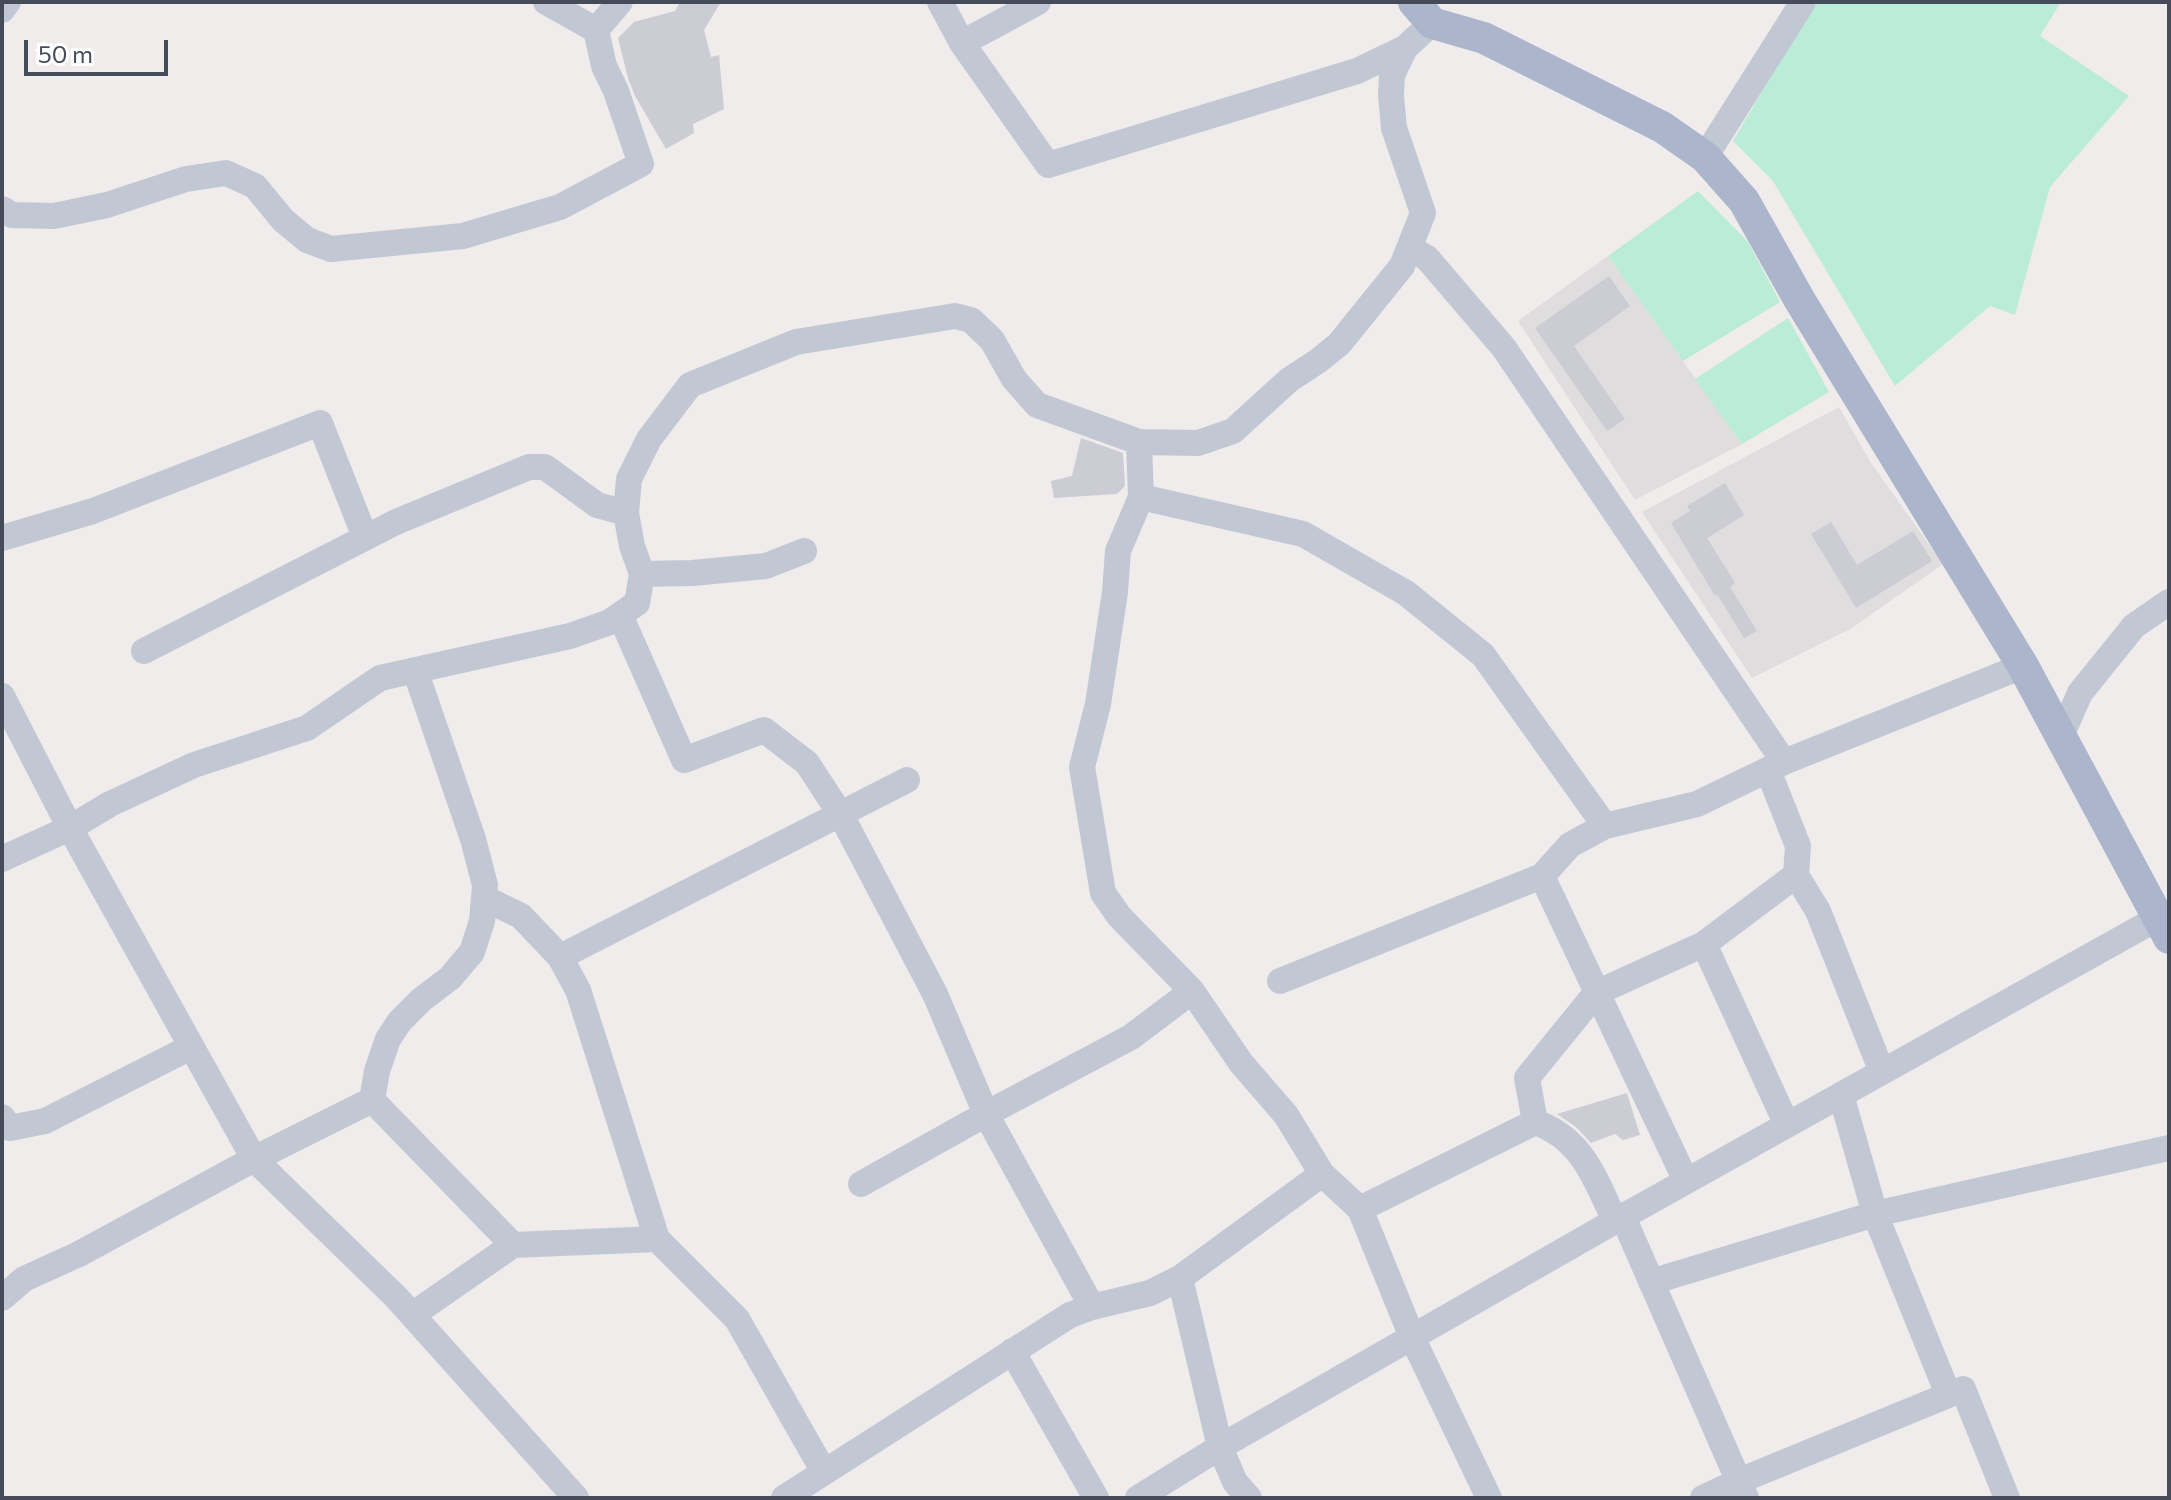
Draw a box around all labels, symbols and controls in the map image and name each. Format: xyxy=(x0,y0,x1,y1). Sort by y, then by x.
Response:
scale bar xyxy=(28,24,172,74)
text: 50 m xyxy=(38,39,93,68)

